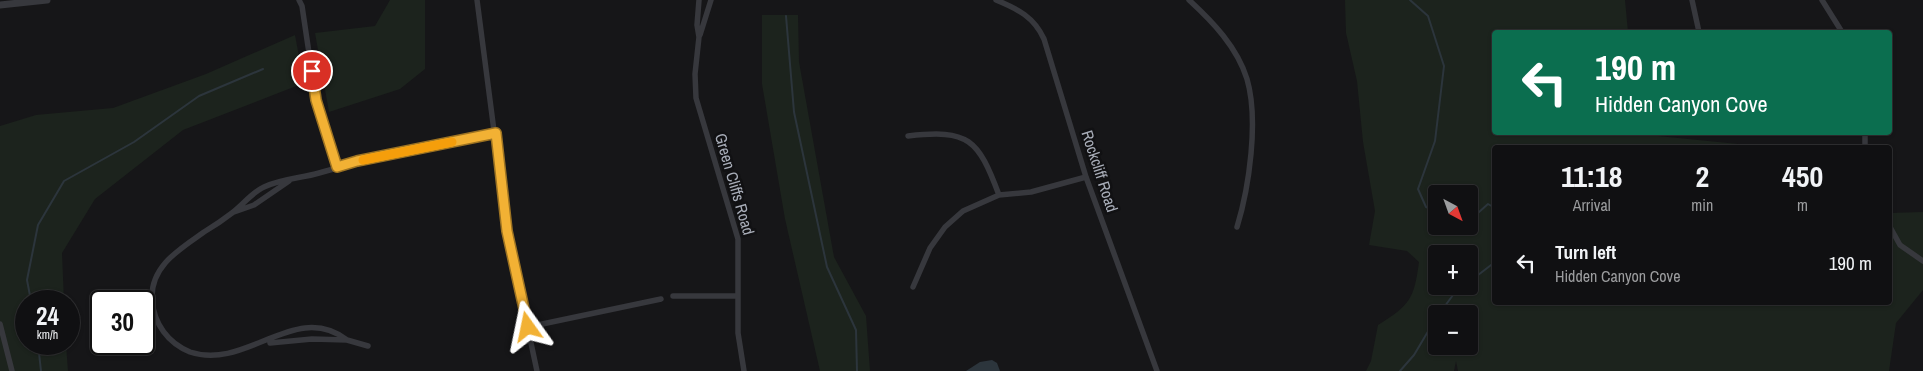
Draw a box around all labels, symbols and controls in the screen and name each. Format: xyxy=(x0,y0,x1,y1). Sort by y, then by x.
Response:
text: 190 m xyxy=(1595,44,1676,91)
pin xyxy=(291,50,333,92)
icon: left xyxy=(1512,50,1577,115)
icon: arrive xyxy=(298,57,326,85)
text: Hidden Canyon Cove xyxy=(1595,89,1767,119)
street label: Rockcliff Road xyxy=(1076,127,1124,215)
street label: Green Cliffs Road xyxy=(710,131,760,237)
text: 11:18 xyxy=(1561,156,1622,196)
text: 2 xyxy=(1695,156,1709,196)
text: 450 xyxy=(1782,156,1823,196)
north arrow xyxy=(1428,185,1478,235)
map controls xyxy=(1428,185,1478,355)
text: Arrival xyxy=(1573,194,1611,216)
text: min xyxy=(1691,194,1713,216)
text: m xyxy=(1797,194,1808,216)
text: Turn left xyxy=(1555,239,1616,265)
button: + xyxy=(1428,245,1478,295)
icon: left xyxy=(1512,249,1540,277)
text: 190 m xyxy=(1829,250,1872,276)
text: Hidden Canyon Cove xyxy=(1555,265,1680,287)
speed limit sign: 30 xyxy=(90,290,155,355)
text: 24 xyxy=(36,299,59,333)
position arrow xyxy=(501,300,553,352)
button: − xyxy=(1428,305,1478,355)
text: km/h xyxy=(37,327,58,343)

